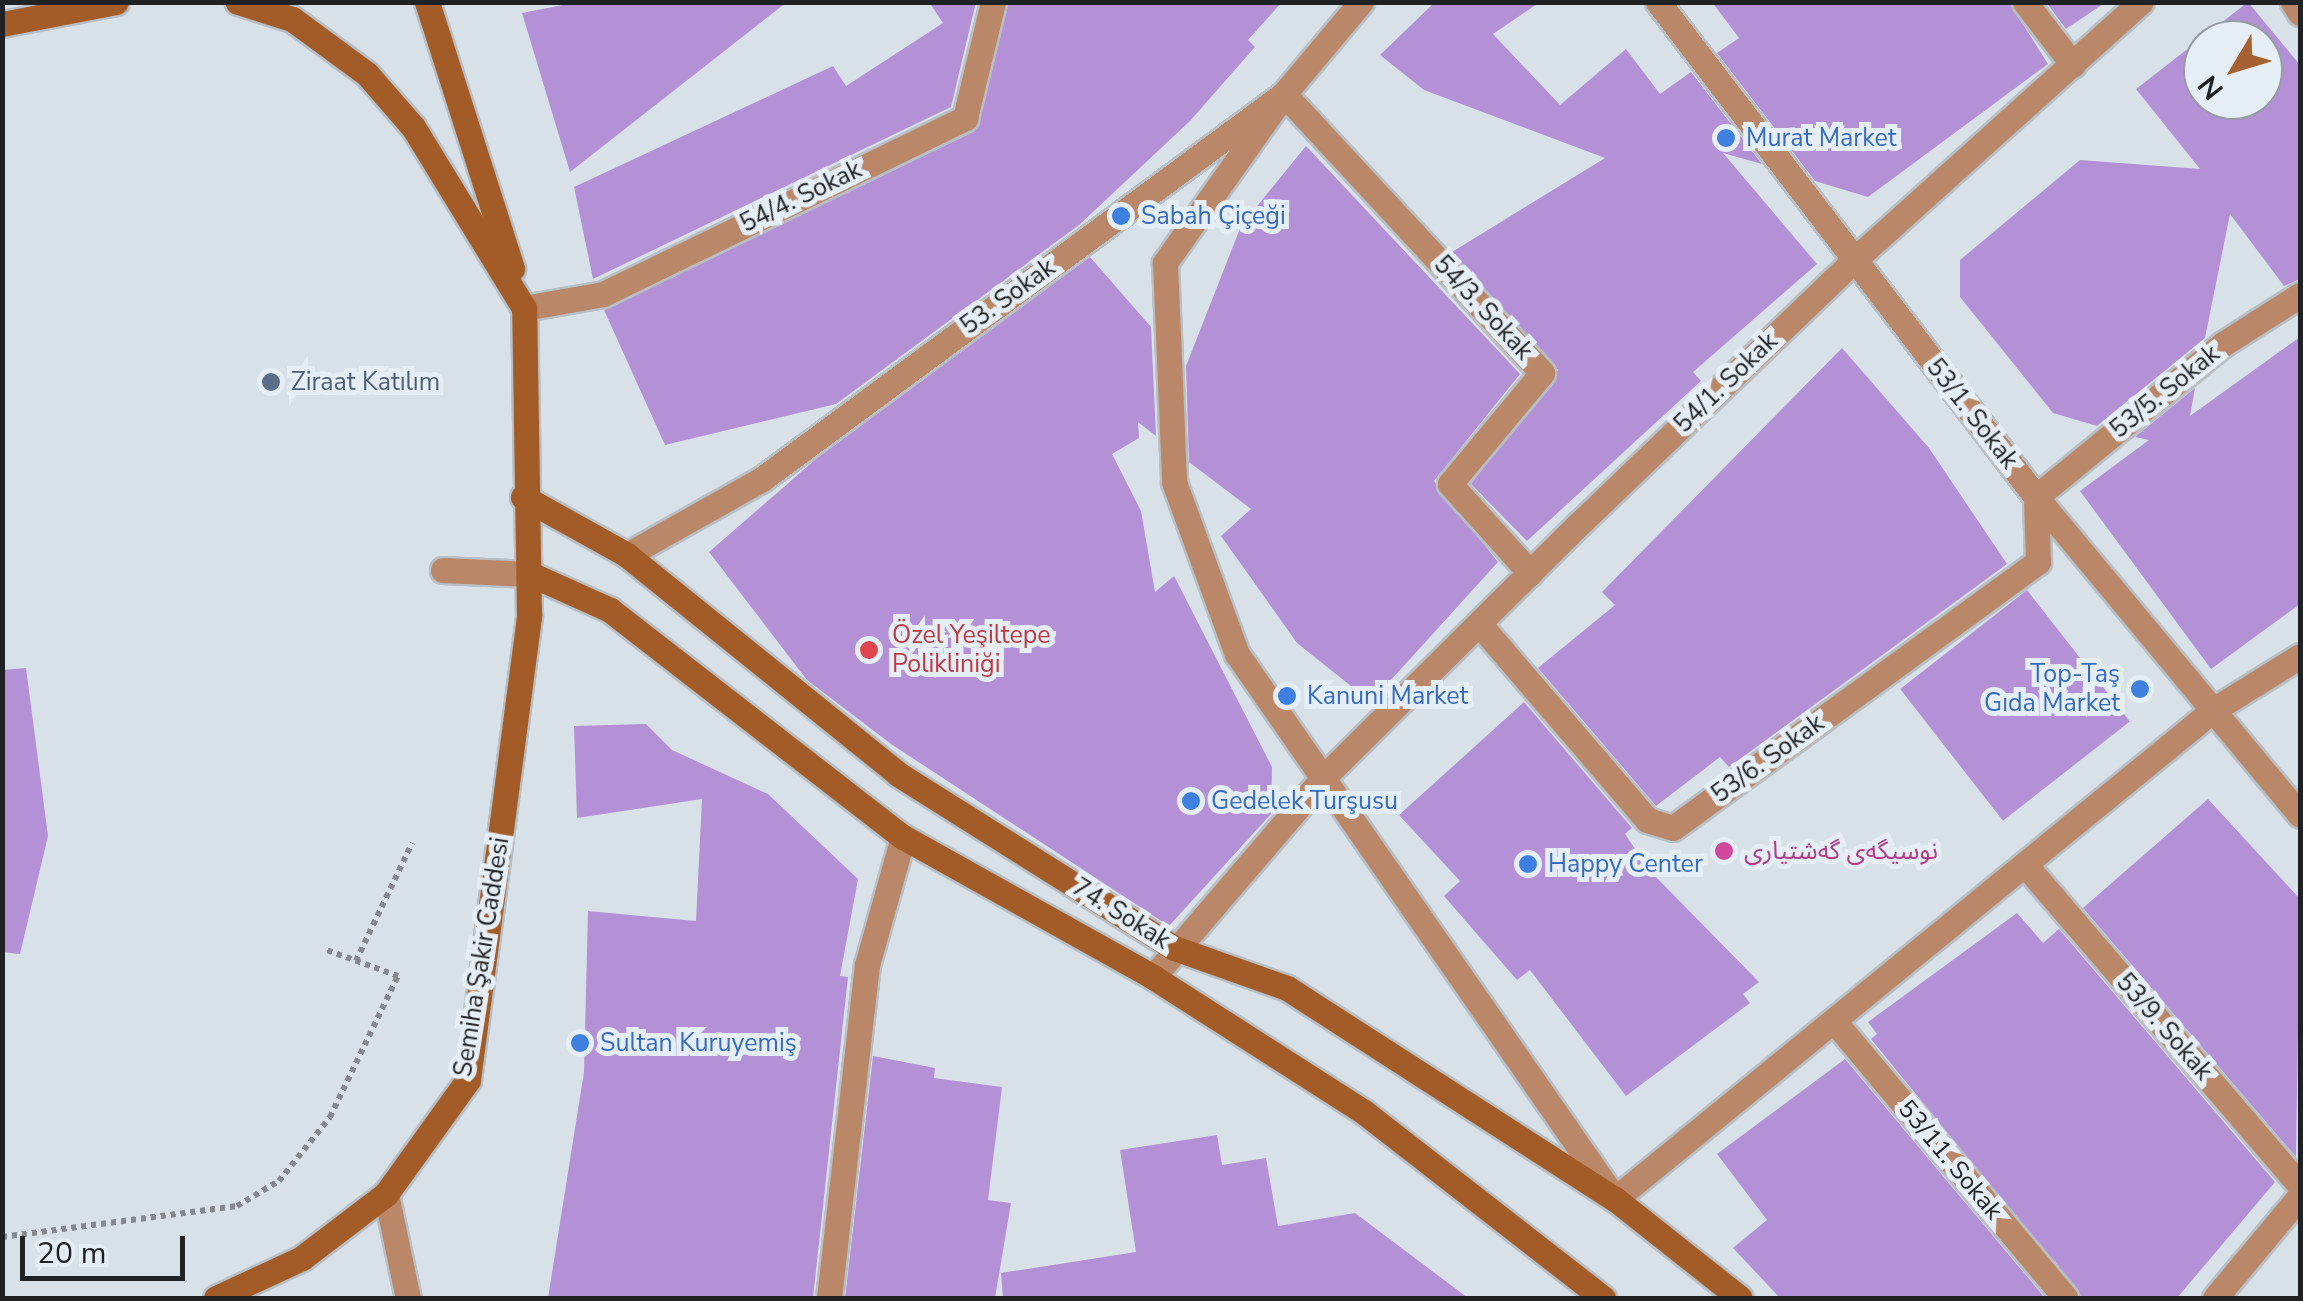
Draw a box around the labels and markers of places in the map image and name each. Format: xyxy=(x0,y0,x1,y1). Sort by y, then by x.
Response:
place label: Murat Market xyxy=(1746,123,1896,153)
marker: Murat Market xyxy=(1715,127,1737,149)
place label: Sabah Çiçeği xyxy=(1141,201,1286,231)
marker: Sabah Çiçeği xyxy=(1110,205,1132,227)
place label: Ziraat Katılım xyxy=(291,367,440,397)
marker: Ziraat Katılım xyxy=(260,371,282,393)
place label: Özel Yeşiltepe Polikliniği xyxy=(892,621,1051,680)
marker: Özel Yeşiltepe Polikliniği xyxy=(856,637,882,663)
place label: Top-Taş Gıda Market xyxy=(1984,660,2120,719)
marker: Top-Taş Gıda Market xyxy=(2129,678,2151,700)
place label: Kanuni Market xyxy=(1307,681,1468,711)
marker: Kanuni Market xyxy=(1276,685,1298,707)
place label: Gedelek Turşusu xyxy=(1211,786,1398,816)
marker: Gedelek Turşusu xyxy=(1180,790,1202,812)
place label: نوسیگەی گەشتیاری xyxy=(1744,836,1938,866)
marker: نوسیگەی گەشتیاری xyxy=(1713,840,1735,862)
place label: Happy Center xyxy=(1548,849,1703,879)
marker: Happy Center xyxy=(1517,853,1539,875)
place label: Sultan Kuruyemiş xyxy=(600,1028,797,1058)
marker: Sultan Kuruyemiş xyxy=(569,1032,591,1054)

